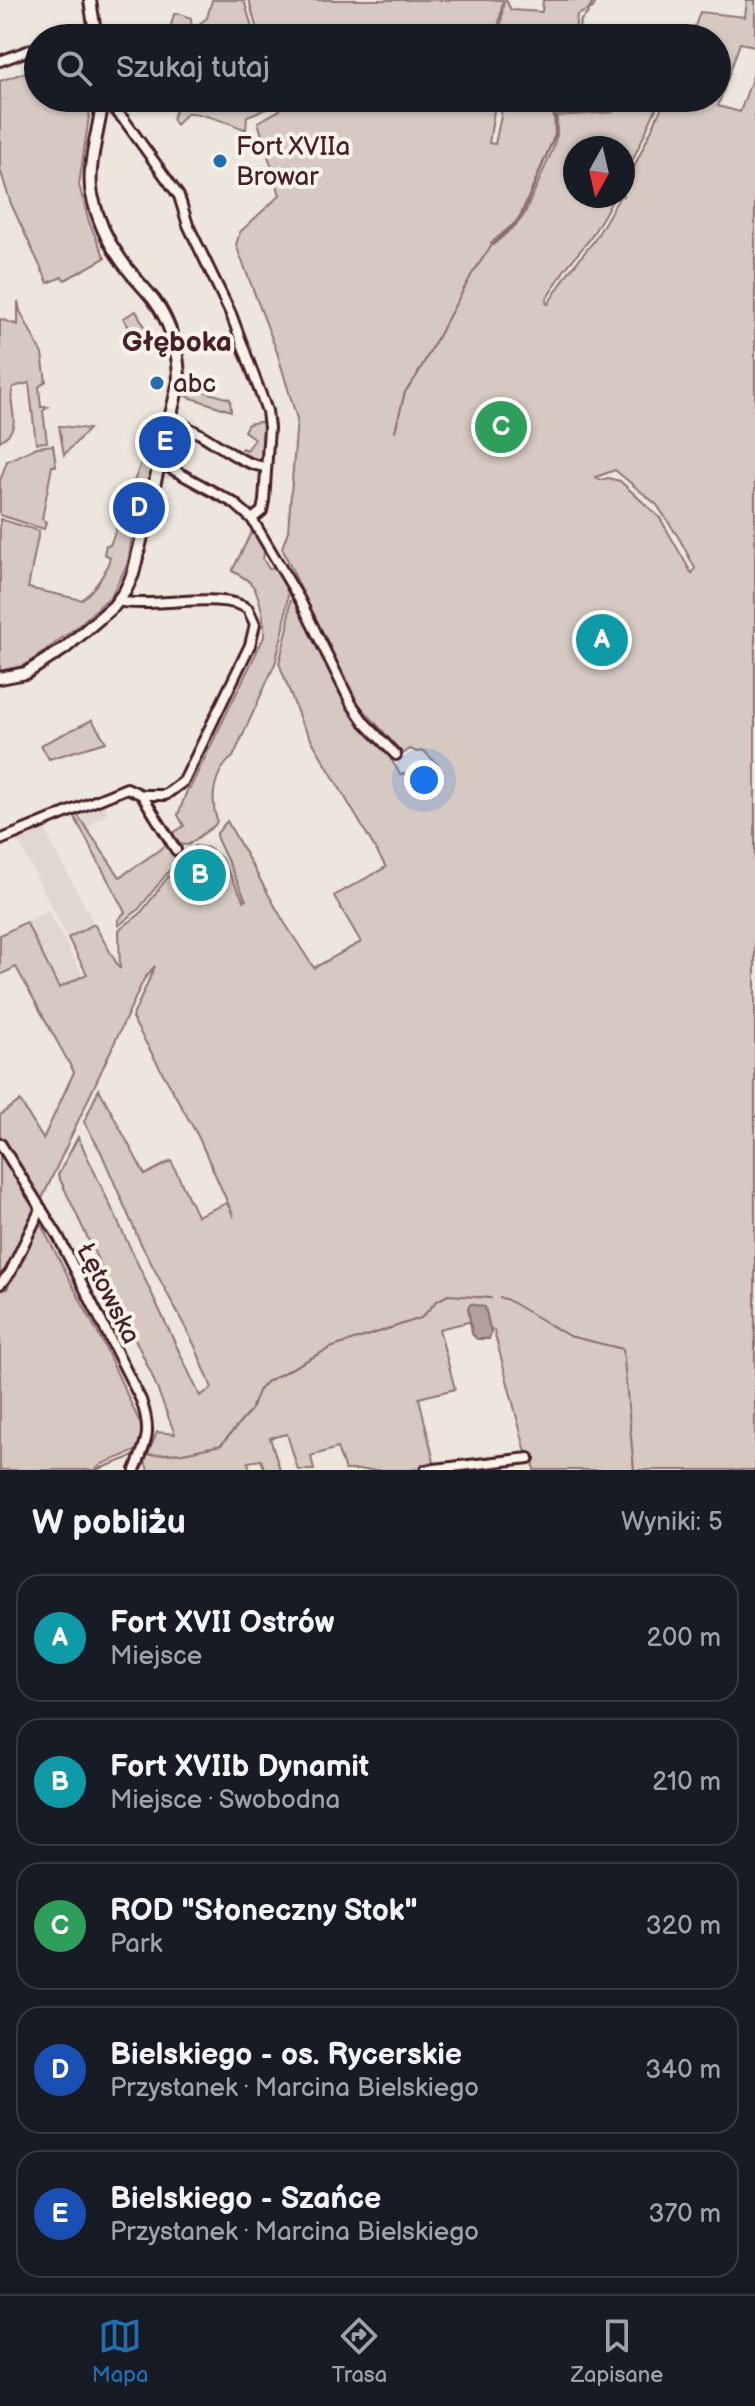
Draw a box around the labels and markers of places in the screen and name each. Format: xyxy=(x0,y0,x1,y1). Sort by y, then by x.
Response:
place label: Fort XVIIa Browar xyxy=(236,132,350,193)
marker: Fort XVIIa Browar xyxy=(211,152,229,170)
place label: abc xyxy=(173,369,216,400)
marker: abc xyxy=(148,374,166,392)
pin: C xyxy=(475,397,527,457)
pin: E xyxy=(139,412,191,472)
pin: D xyxy=(113,478,165,538)
pin: A xyxy=(576,610,628,670)
pin: B xyxy=(174,845,226,905)

